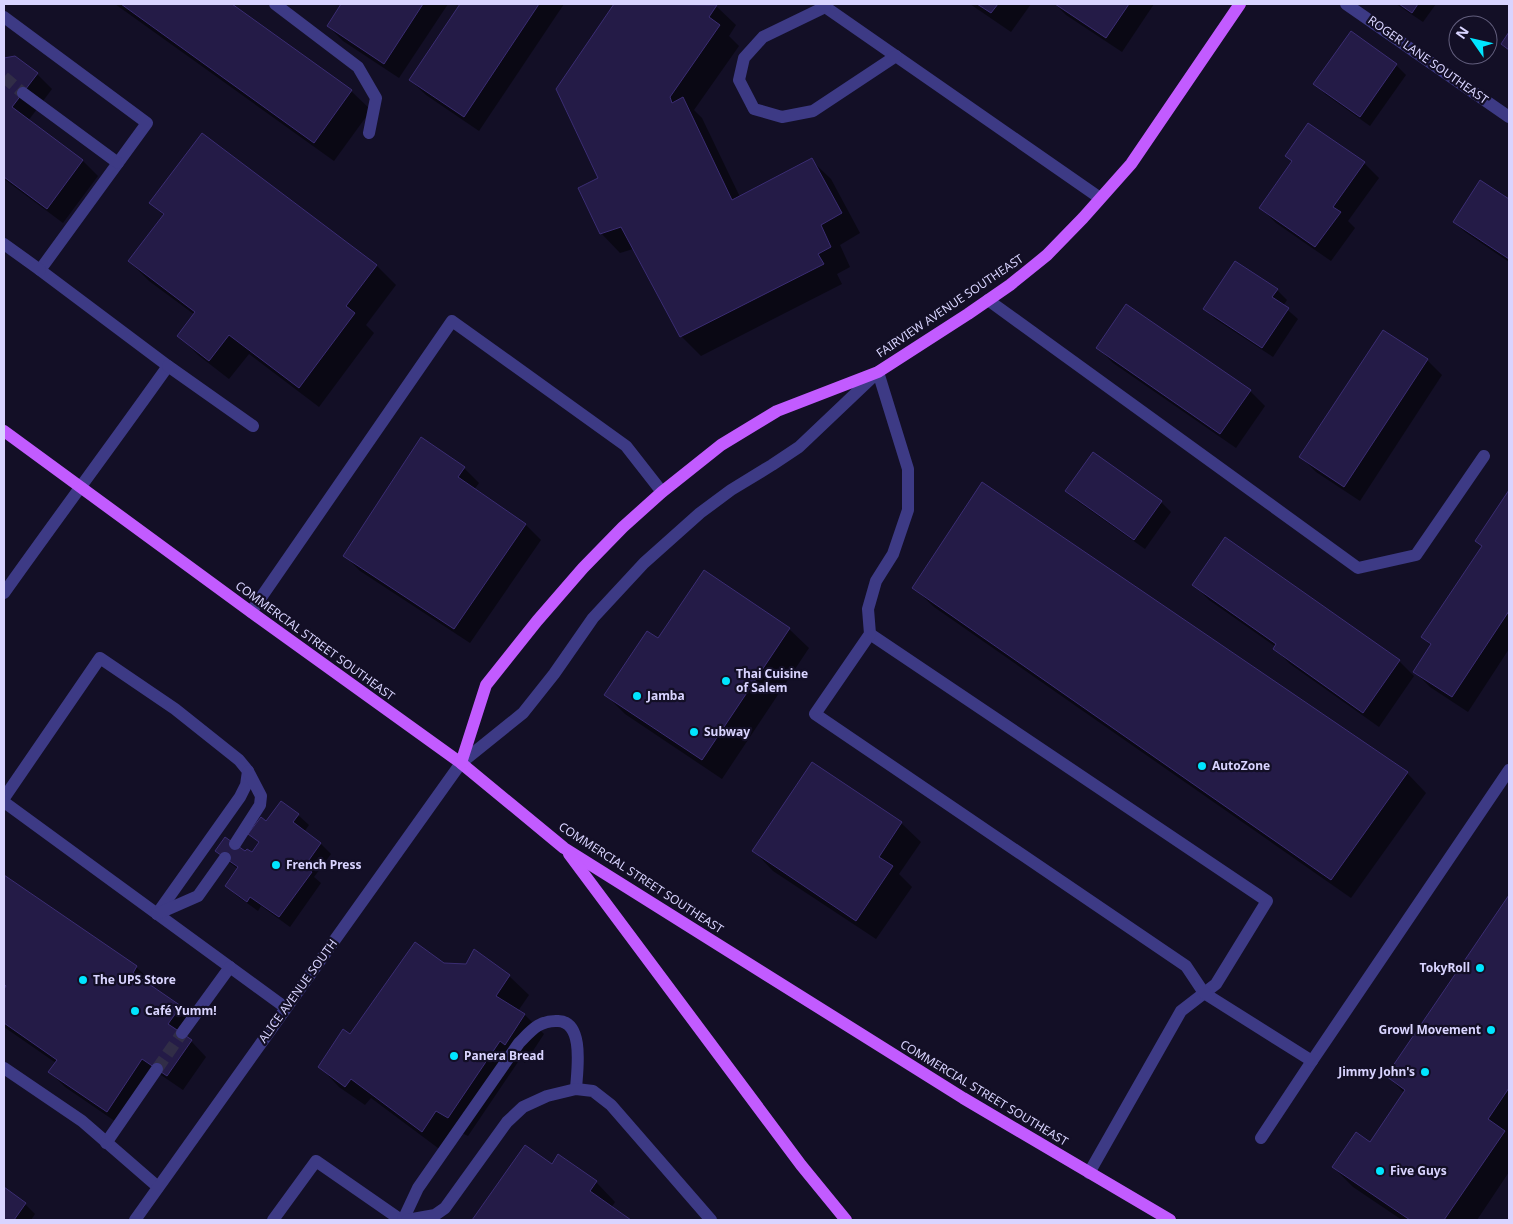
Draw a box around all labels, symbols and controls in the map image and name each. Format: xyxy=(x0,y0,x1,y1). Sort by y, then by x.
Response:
street label: ROGER LANE SOUTHEAST xyxy=(1365,13,1491,107)
north arrow xyxy=(1448,15,1498,65)
street label: FAIRVIEW AVENUE SOUTHEAST xyxy=(873,250,1027,361)
street label: COMMERCIAL STREET SOUTHEAST xyxy=(232,577,399,704)
place label: Thai Cuisine of Salem xyxy=(736,665,808,696)
marker: Thai Cuisine of Salem xyxy=(720,675,732,687)
place label: Jamba xyxy=(646,687,685,704)
marker: Jamba xyxy=(631,690,643,702)
place label: Subway xyxy=(704,723,750,740)
marker: Subway xyxy=(688,726,700,738)
place label: AutoZone xyxy=(1212,757,1270,774)
marker: AutoZone xyxy=(1196,760,1208,772)
street label: COMMERCIAL STREET SOUTHEAST xyxy=(556,818,727,937)
place label: French Press xyxy=(286,856,362,873)
marker: French Press xyxy=(270,859,282,871)
street label: ALICE AVENUE SOUTH xyxy=(254,935,341,1046)
place label: TokyRoll xyxy=(1420,959,1470,976)
marker: TokyRoll xyxy=(1474,962,1486,974)
place label: The UPS Store xyxy=(93,971,176,988)
marker: The UPS Store xyxy=(77,974,89,986)
place label: Café Yumm! xyxy=(145,1002,217,1019)
marker: Café Yumm! xyxy=(129,1005,141,1017)
place label: Growl Movement xyxy=(1378,1021,1481,1038)
marker: Growl Movement xyxy=(1485,1024,1497,1036)
street label: COMMERCIAL STREET SOUTHEAST xyxy=(897,1036,1072,1150)
place label: Panera Bread xyxy=(464,1047,544,1064)
marker: Panera Bread xyxy=(448,1050,460,1062)
place label: Jimmy John's xyxy=(1337,1063,1415,1080)
marker: Jimmy John's xyxy=(1419,1066,1431,1078)
place label: Five Guys xyxy=(1390,1162,1447,1179)
marker: Five Guys xyxy=(1374,1165,1386,1177)

